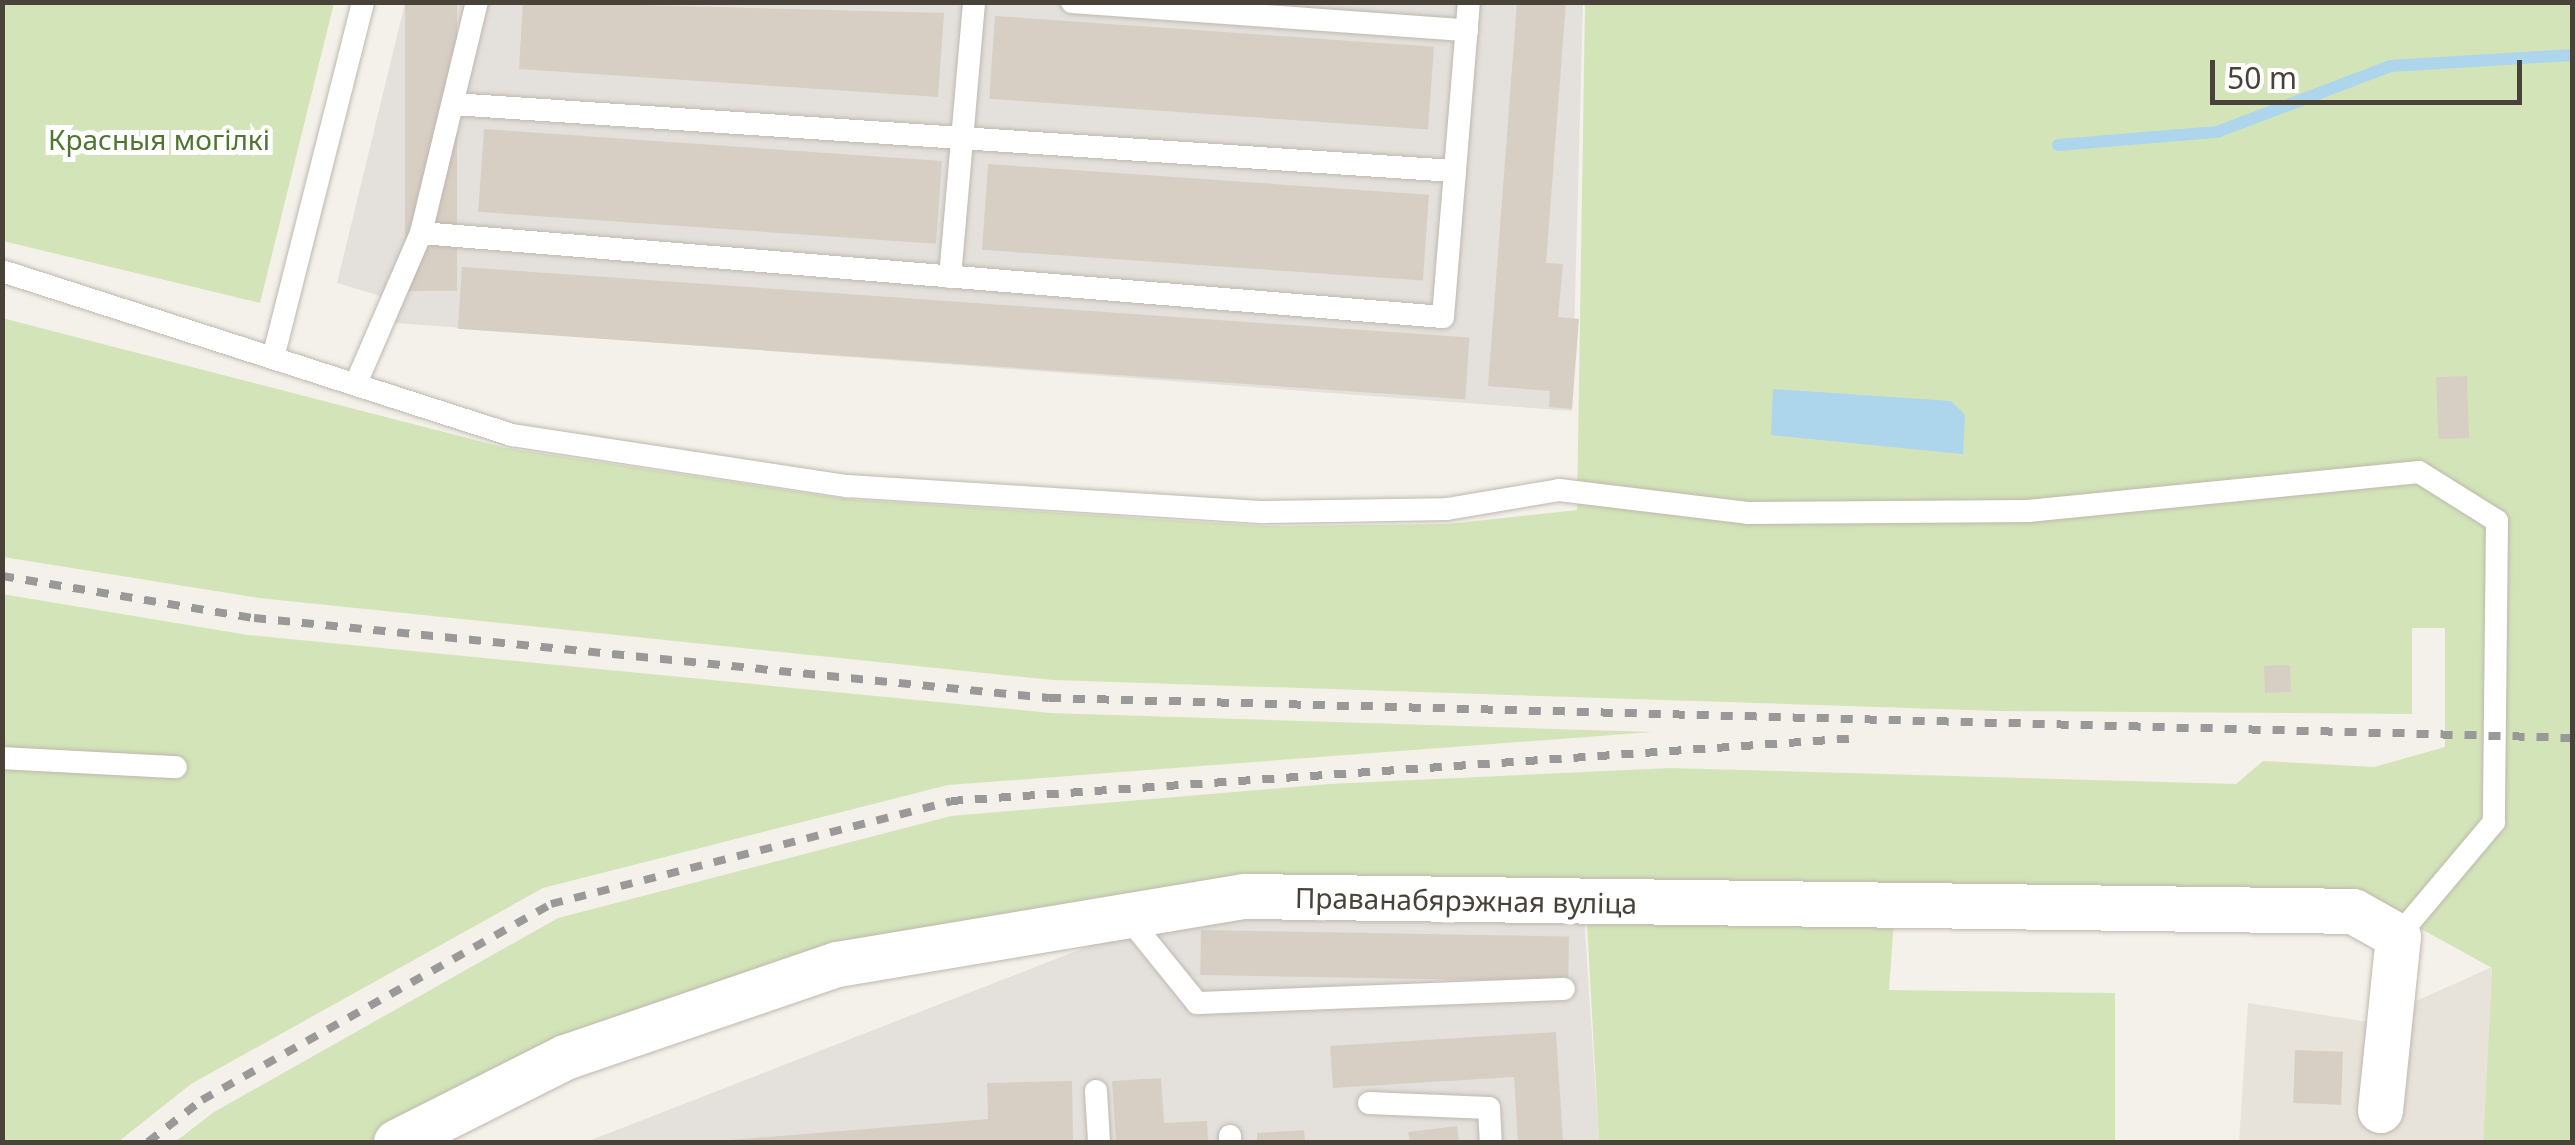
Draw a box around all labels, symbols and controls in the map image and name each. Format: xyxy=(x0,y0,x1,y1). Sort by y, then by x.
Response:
scale bar xyxy=(2215,40,2528,102)
text: 50 m xyxy=(2227,57,2297,98)
park label: Красныя могілкі xyxy=(48,122,270,156)
street label: Праванабярэжная вуліца xyxy=(1295,880,1637,920)

